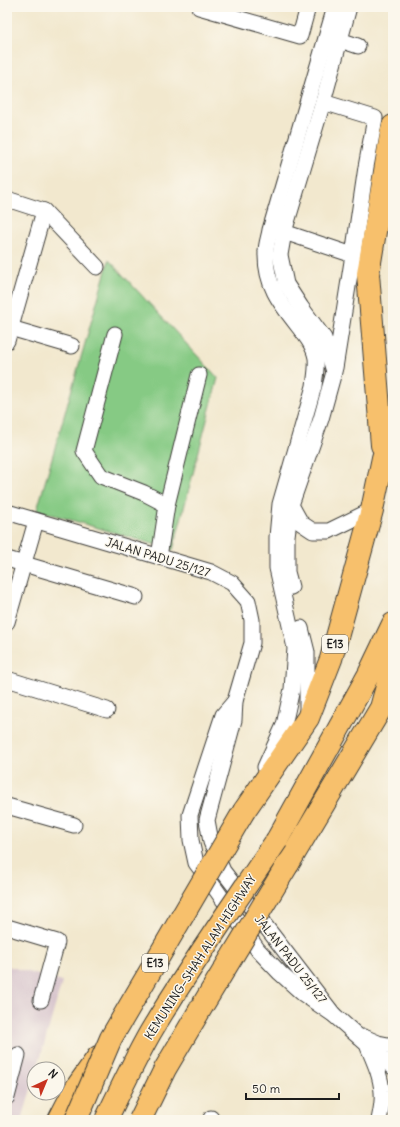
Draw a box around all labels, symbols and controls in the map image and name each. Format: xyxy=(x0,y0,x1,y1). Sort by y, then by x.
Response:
street label: JALAN PADU 25/127 xyxy=(104,534,212,580)
road number: E13 xyxy=(322,635,348,653)
street label: KEMUNING–SHAH ALAM HIGHWAY xyxy=(141,871,259,1042)
street label: JALAN PADU 25/127 xyxy=(252,912,330,1006)
road number: E13 xyxy=(142,954,168,972)
north arrow xyxy=(26,1061,66,1101)
text: N xyxy=(45,1066,61,1081)
scale bar xyxy=(246,1075,339,1101)
text: 50 m xyxy=(252,1081,281,1096)

